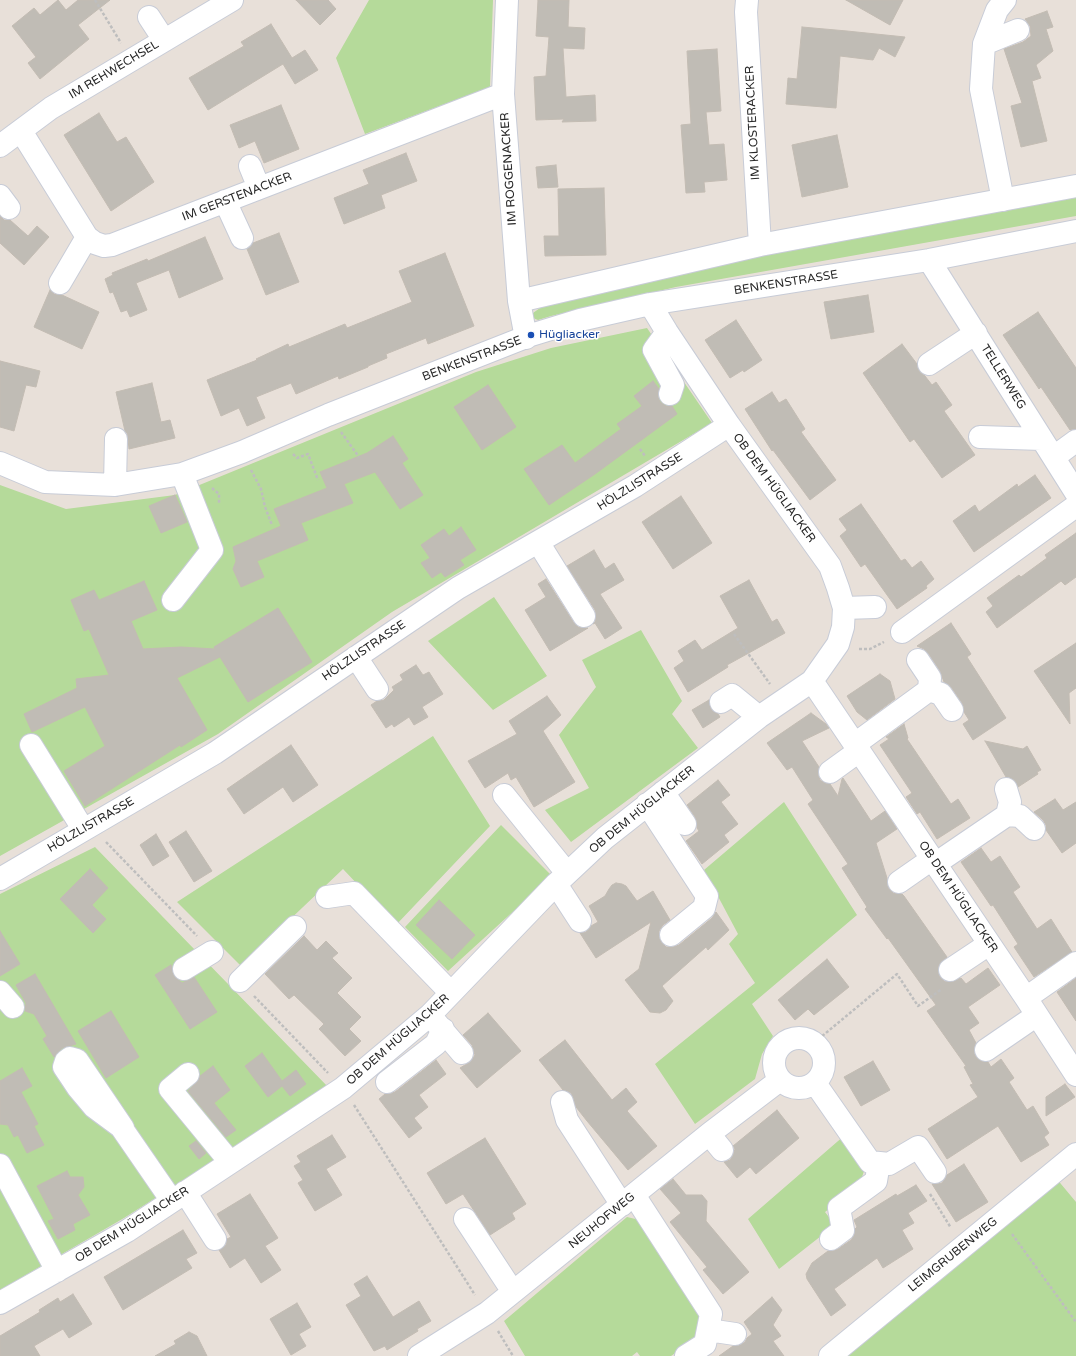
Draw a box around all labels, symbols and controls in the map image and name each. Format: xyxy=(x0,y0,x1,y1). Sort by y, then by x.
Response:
street label: IM REHWECHSEL xyxy=(66,37,162,103)
street label: IM KLOSTERACKER xyxy=(743,65,763,181)
street label: IM ROGGENACKER xyxy=(498,112,520,226)
street label: IM GERSTENACKER xyxy=(180,169,294,225)
street label: BENKENSTRASSE xyxy=(733,268,839,298)
place label: Hügliacker xyxy=(539,328,600,342)
marker: Hügliacker xyxy=(526,330,536,340)
street label: BENKENSTRASSE xyxy=(420,333,524,385)
street label: TELLERWEG xyxy=(977,342,1029,412)
street label: OB DEM HÜGLIACKER xyxy=(730,431,818,545)
street label: HÖLZLISTRASSE xyxy=(595,450,685,514)
street label: HÖLZLISTRASSE xyxy=(319,618,409,684)
street label: OB DEM HÜGLIACKER xyxy=(586,763,698,857)
street label: HÖLZLISTRASSE xyxy=(45,794,137,856)
street label: OB DEM HÜGLIACKER xyxy=(915,838,1001,956)
street label: OB DEM HÜGLIACKER xyxy=(344,991,452,1089)
street label: OB DEM HÜGLIACKER xyxy=(72,1184,192,1266)
street label: NEUHOFWEG xyxy=(566,1190,638,1252)
street label: LEIMGRUBENWEG xyxy=(905,1215,1001,1295)

